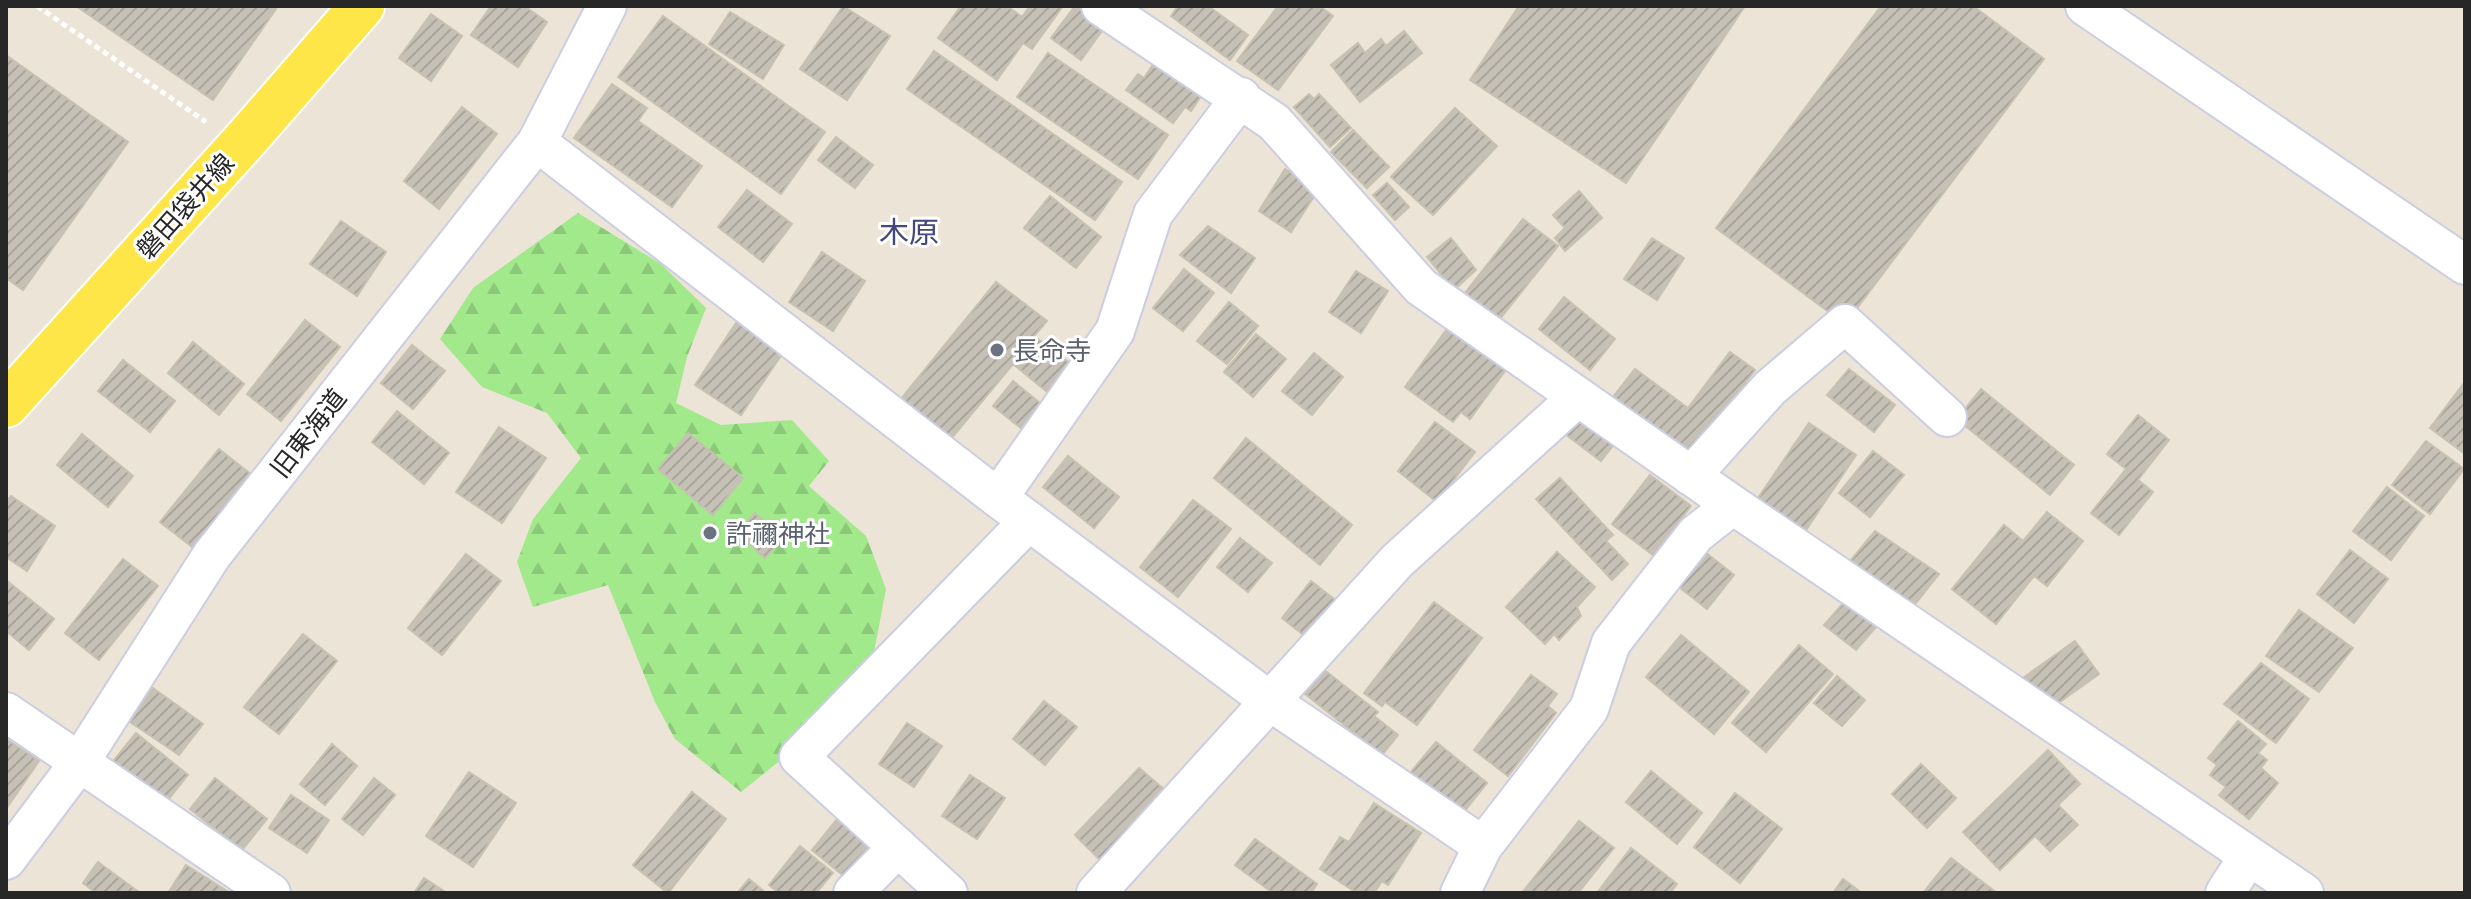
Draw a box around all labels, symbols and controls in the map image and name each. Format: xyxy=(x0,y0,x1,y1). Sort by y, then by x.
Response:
street label: 磐田袋井線 xyxy=(131,148,239,264)
district label: 木原 xyxy=(879,215,939,249)
place label: 長命寺 xyxy=(1013,336,1091,365)
marker: 長命寺 xyxy=(988,341,1006,359)
street label: 旧東海道 xyxy=(265,383,351,483)
place label: 許禰神社 xyxy=(726,519,830,548)
marker: 許禰神社 xyxy=(701,524,719,542)

